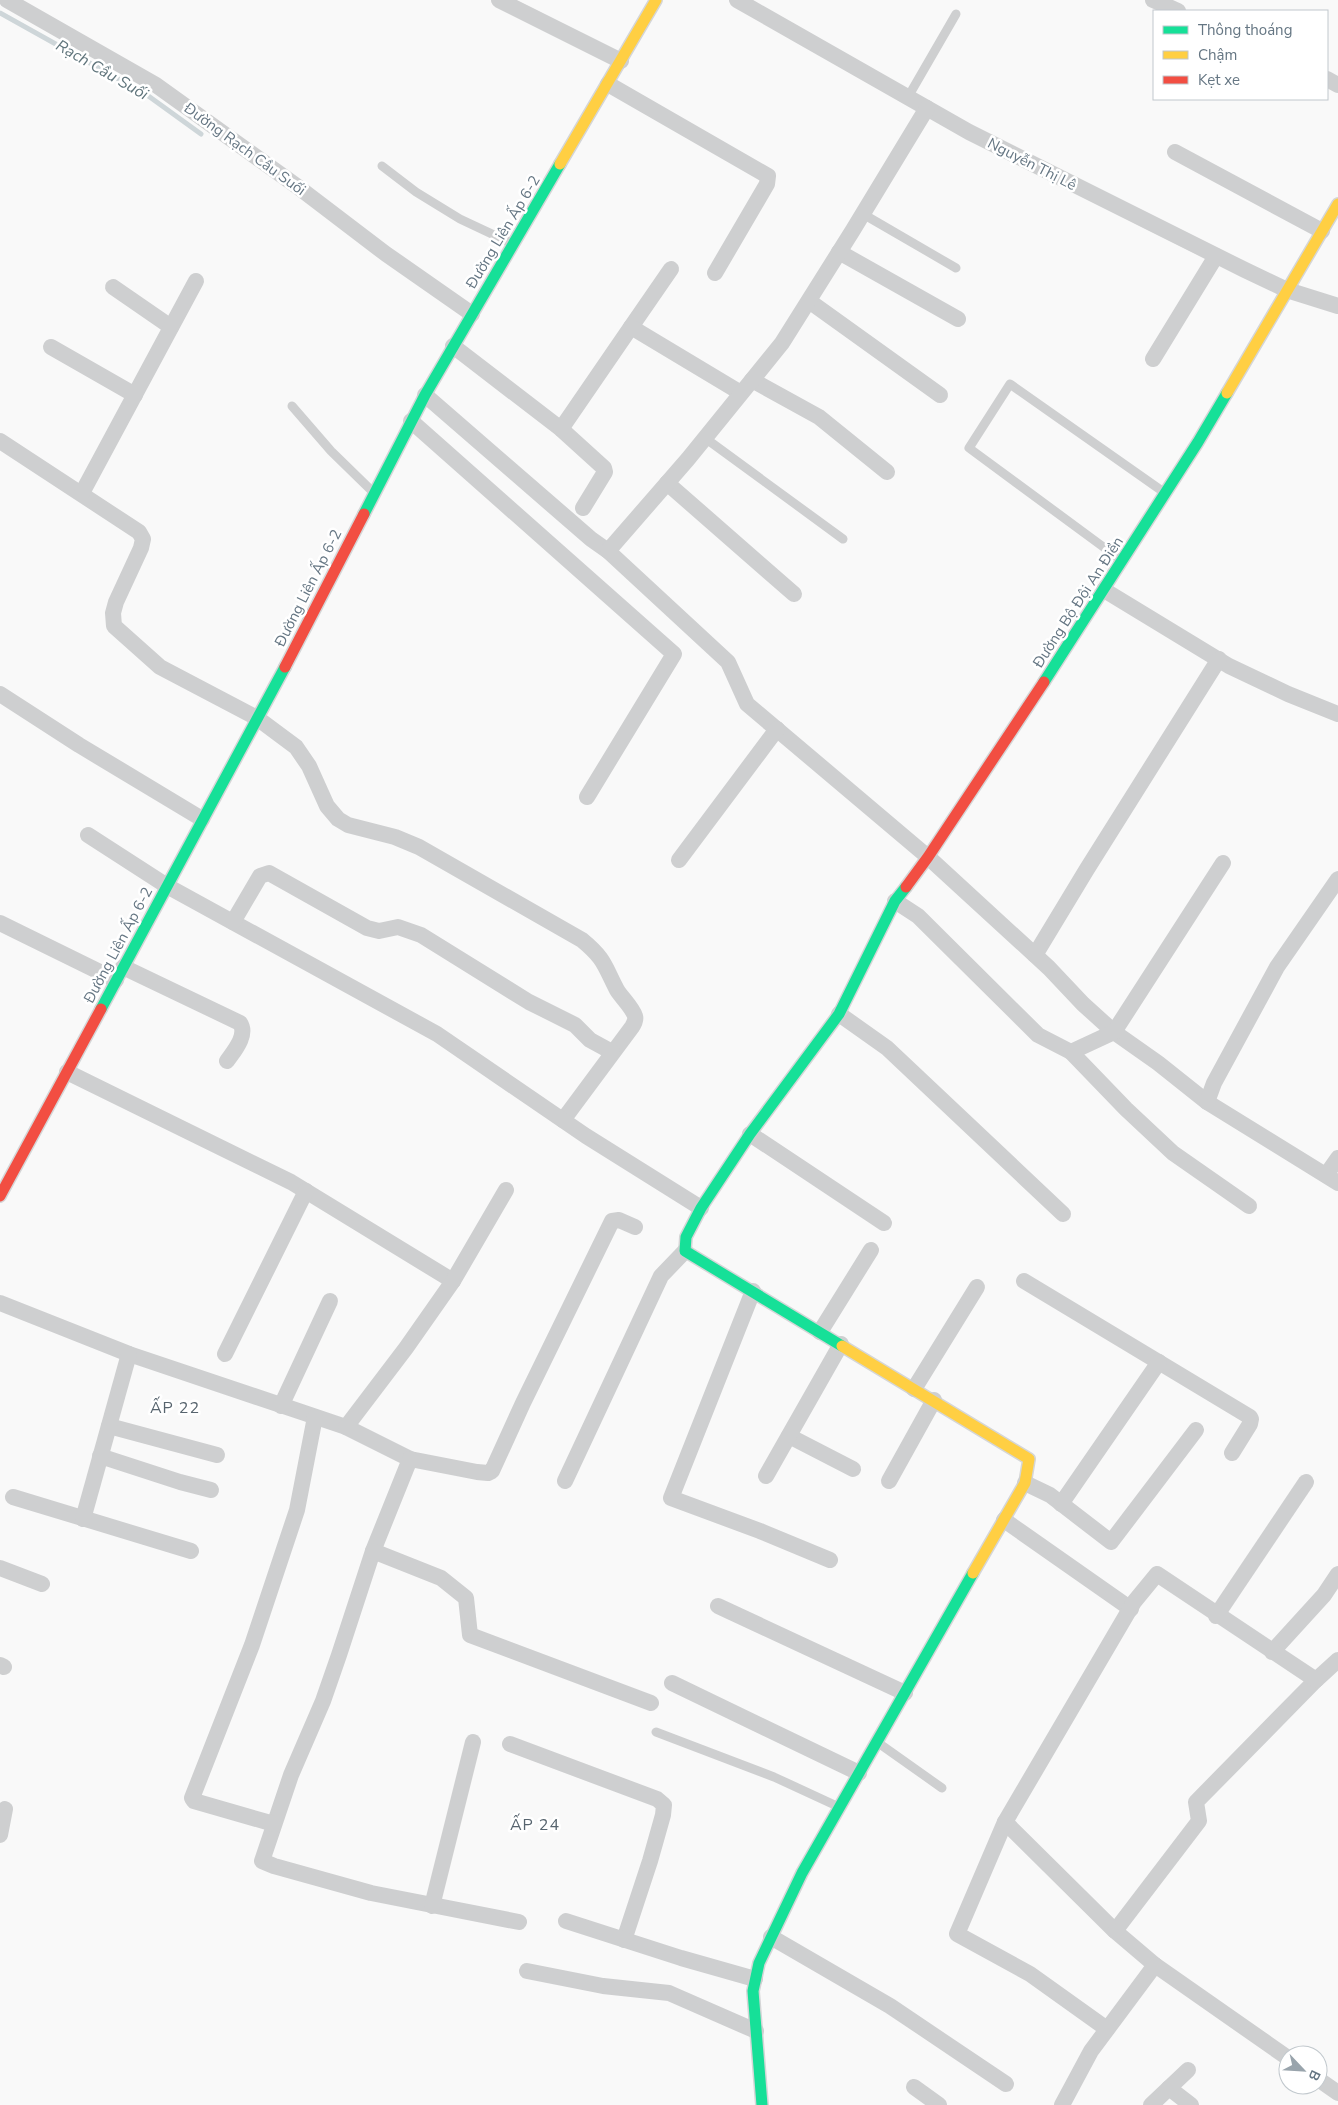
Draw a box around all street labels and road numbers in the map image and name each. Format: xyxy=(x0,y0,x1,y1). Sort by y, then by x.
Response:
street label: Đường Rạch Cầu Suối xyxy=(179,97,310,200)
street label: Nguyễn Thị Lê xyxy=(984,133,1080,195)
street label: Đường Liên Ấp 6-2 xyxy=(459,171,545,293)
street label: Đường Liên Ấp 6-2 xyxy=(268,525,346,651)
street label: Đường Bộ Đội An Điền xyxy=(1028,533,1128,672)
street label: Đường Liên Ấp 6-2 xyxy=(77,882,157,1008)

